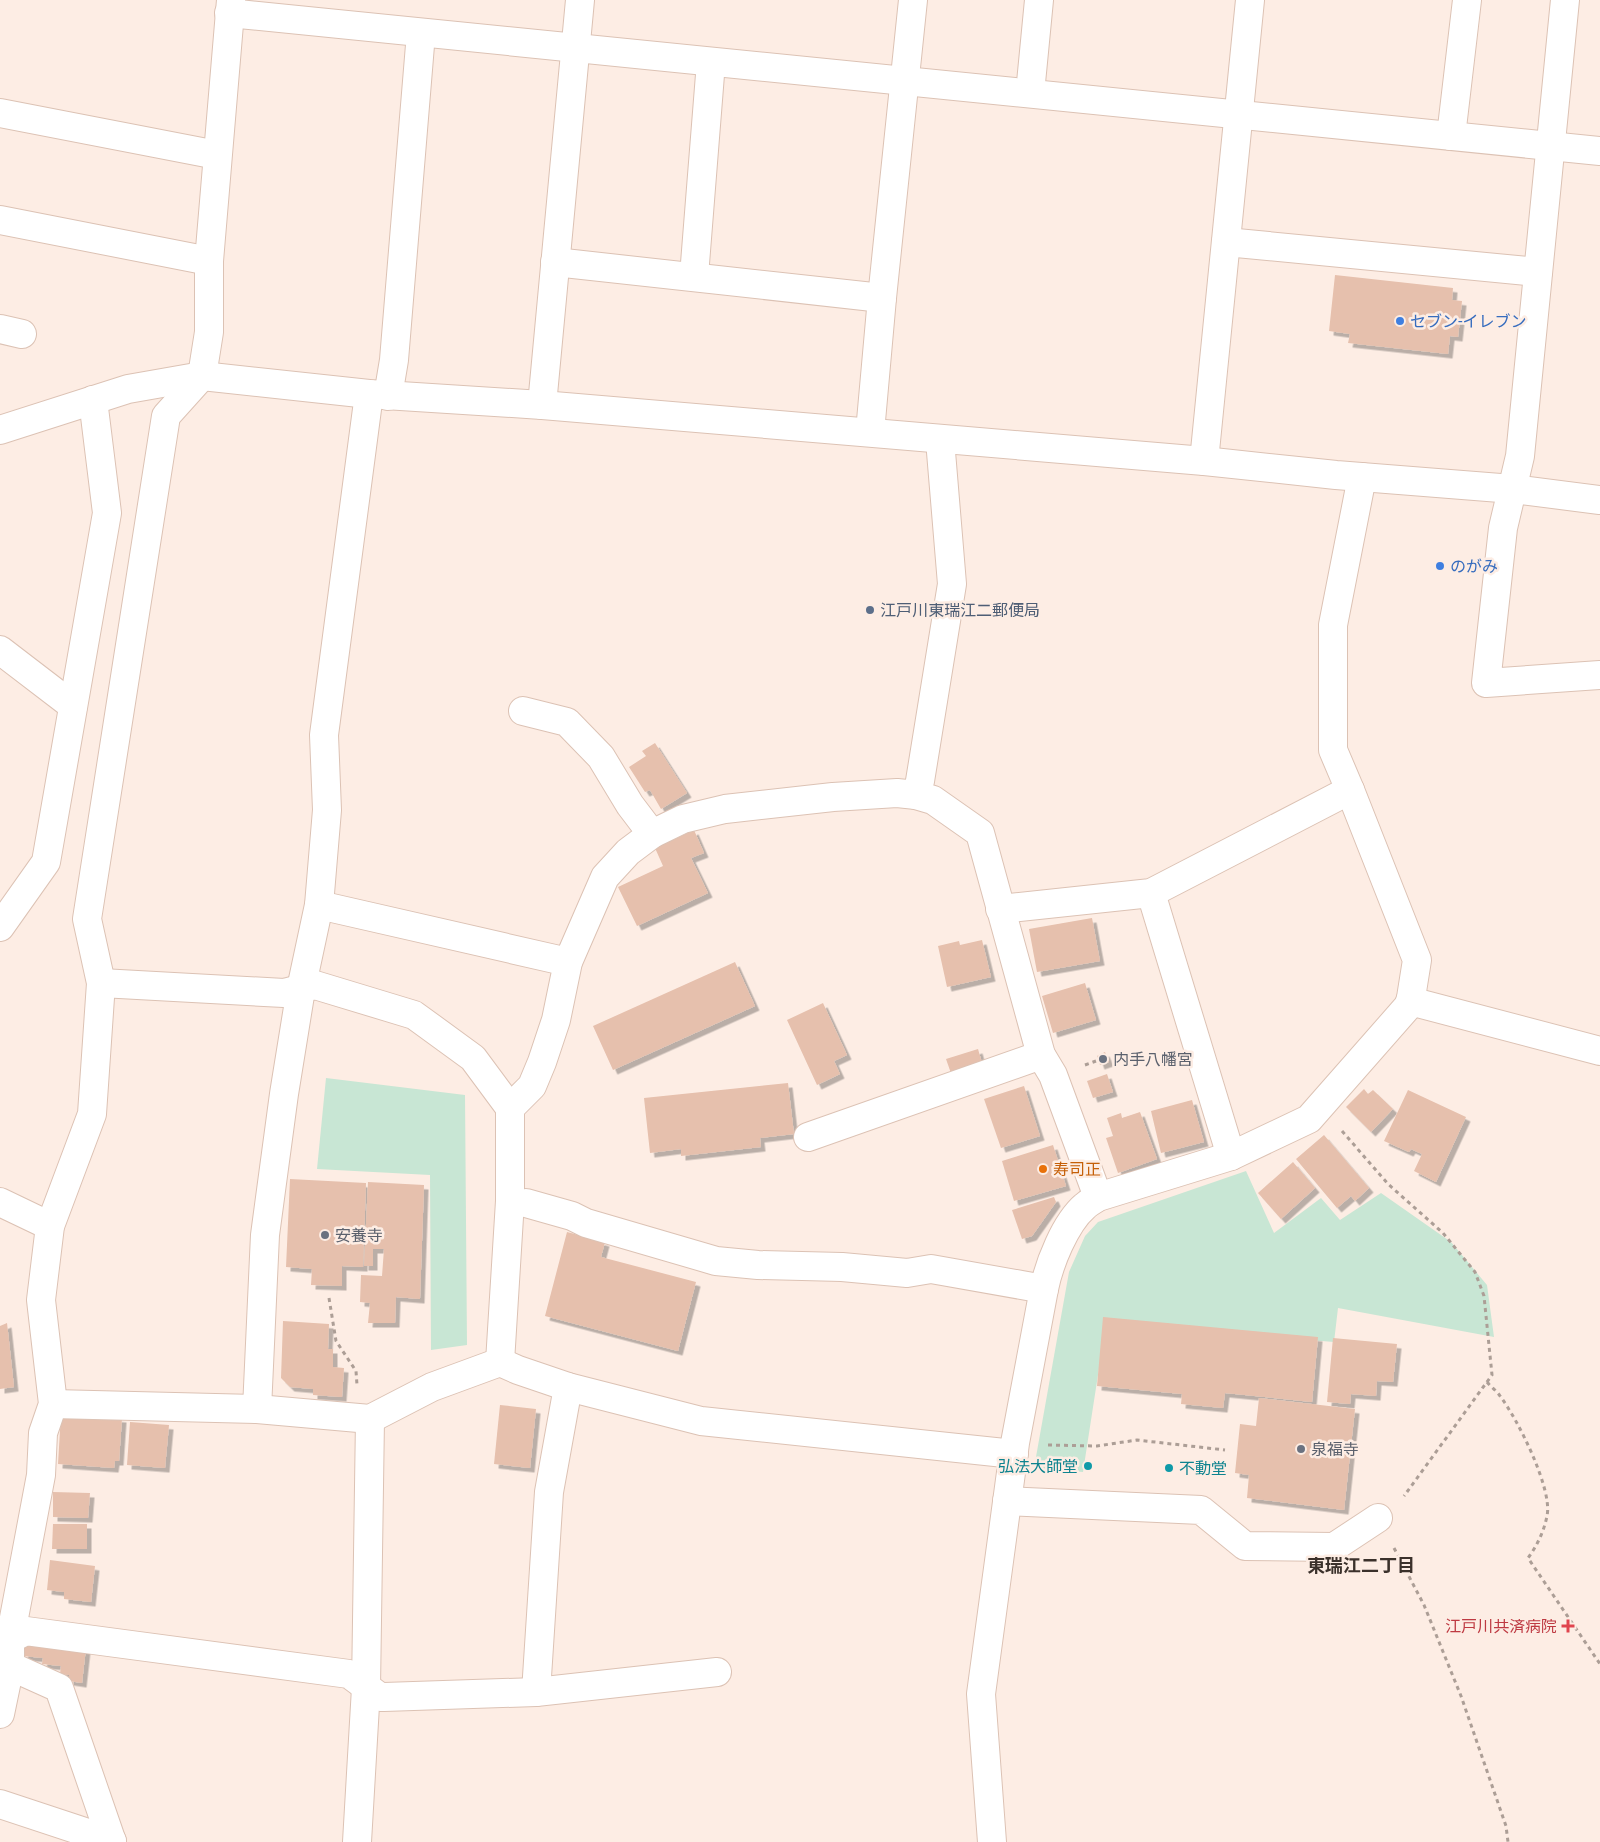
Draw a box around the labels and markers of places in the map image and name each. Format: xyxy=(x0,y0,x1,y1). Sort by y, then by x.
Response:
place label: セブン-イレブン xyxy=(1410,312,1527,330)
marker: セブン-イレブン xyxy=(1394,315,1406,327)
place label: のがみ xyxy=(1450,557,1498,575)
marker: のがみ xyxy=(1434,560,1446,572)
place label: 江戸川東瑞江二郵便局 xyxy=(880,601,1040,619)
marker: 江戸川東瑞江二郵便局 xyxy=(864,604,876,616)
place label: 内手八幡宮 xyxy=(1113,1050,1193,1068)
marker: 内手八幡宮 xyxy=(1097,1053,1109,1065)
place label: 寿司正 xyxy=(1053,1160,1101,1178)
marker: 寿司正 xyxy=(1037,1163,1049,1175)
place label: 安養寺 xyxy=(335,1226,383,1244)
marker: 安養寺 xyxy=(319,1229,331,1241)
place label: 泉福寺 xyxy=(1311,1440,1359,1458)
marker: 泉福寺 xyxy=(1295,1443,1307,1455)
place label: 弘法大師堂 xyxy=(998,1457,1078,1475)
place label: 不動堂 xyxy=(1179,1459,1227,1477)
marker: 弘法大師堂 xyxy=(1082,1460,1094,1472)
marker: 不動堂 xyxy=(1163,1462,1175,1474)
place label: 江戸川共済病院 xyxy=(1445,1617,1557,1635)
marker: 江戸川共済病院 xyxy=(1561,1619,1575,1633)

